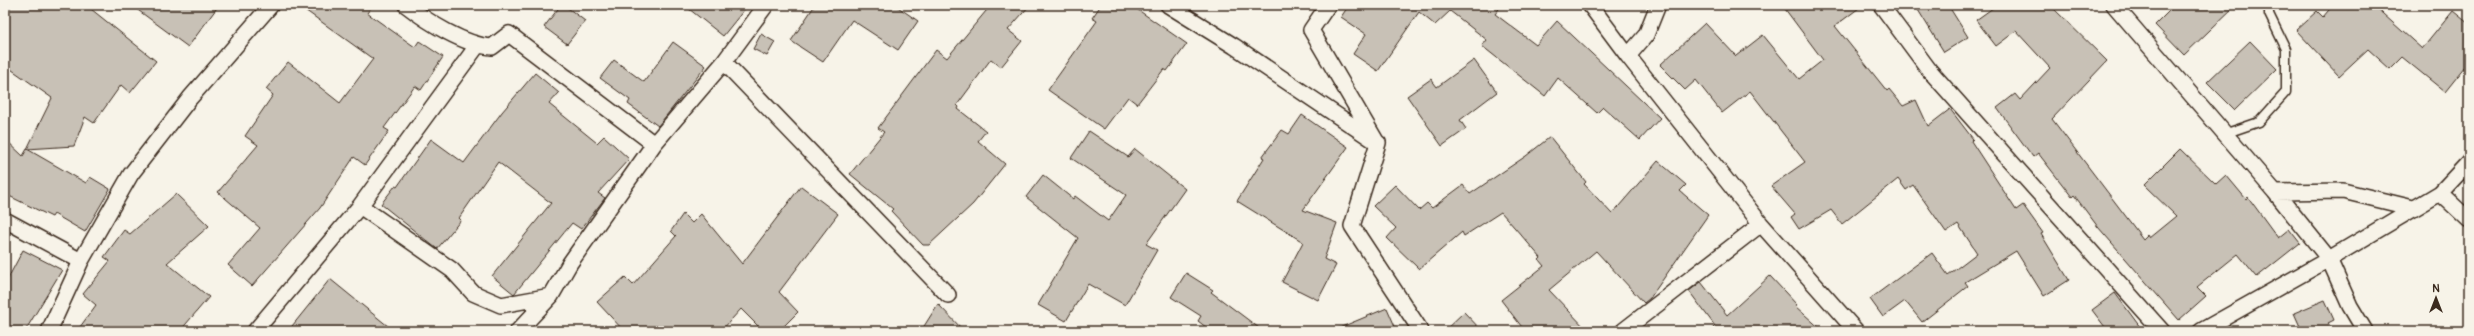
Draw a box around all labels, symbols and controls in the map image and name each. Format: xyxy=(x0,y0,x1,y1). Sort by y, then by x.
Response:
north arrow xyxy=(2416,278,2456,318)
text: N xyxy=(2432,282,2440,295)

